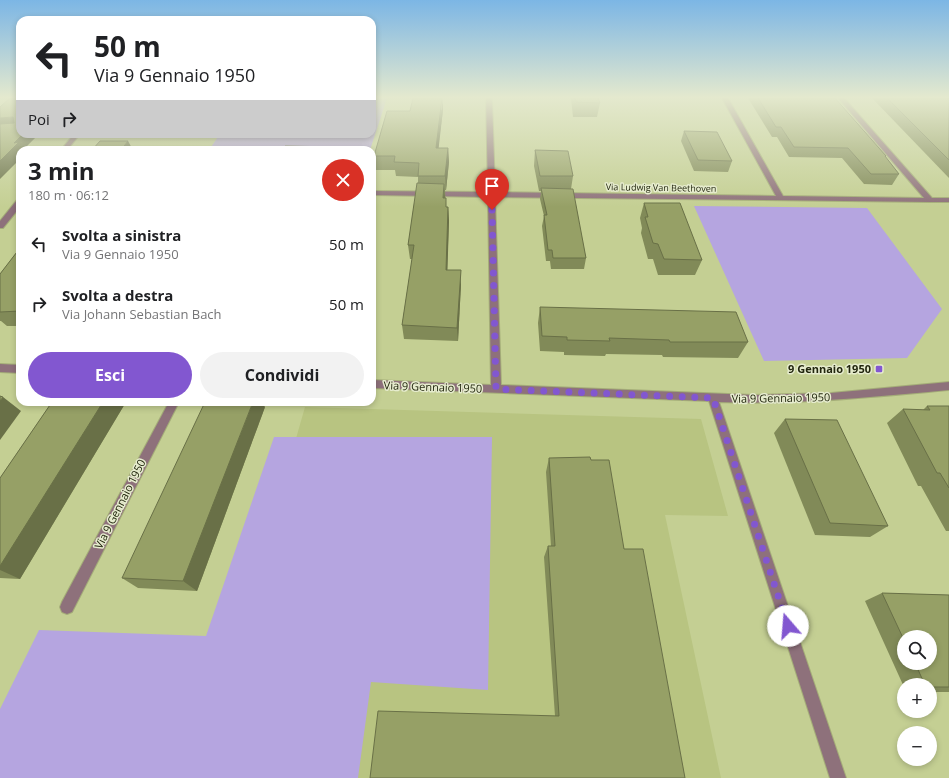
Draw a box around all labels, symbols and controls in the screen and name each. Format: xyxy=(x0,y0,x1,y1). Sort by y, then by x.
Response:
text: 50 m xyxy=(94,27,161,65)
icon: left xyxy=(28,32,80,84)
text: Via 9 Gennaio 1950 xyxy=(94,63,255,87)
icon: right xyxy=(58,108,80,130)
text: Poi xyxy=(28,109,50,129)
text: 3 min xyxy=(28,154,95,187)
button: close xyxy=(322,159,364,201)
pin xyxy=(475,169,509,210)
icon: arrive xyxy=(481,175,503,197)
street label: Via Ludwig Van Beethoven xyxy=(606,180,716,195)
text: 180 m · 06:12 xyxy=(28,186,109,204)
text: Svolta a sinistra xyxy=(62,225,181,245)
icon: left xyxy=(28,233,50,255)
text: 50 m xyxy=(329,234,364,254)
text: Via 9 Gennaio 1950 xyxy=(62,245,179,263)
text: Svolta a destra xyxy=(62,285,173,305)
icon: right xyxy=(28,293,50,315)
text: 50 m xyxy=(329,294,364,314)
text: Via Johann Sebastian Bach xyxy=(62,305,222,323)
button: Esci xyxy=(28,352,192,398)
button: Condividi xyxy=(200,352,364,398)
place label: 9 Gennaio 1950 xyxy=(788,361,871,376)
marker: 9 Gennaio 1950 xyxy=(874,364,884,374)
street label: Via 9 Gennaio 1950 xyxy=(383,377,483,396)
street label: Via 9 Gennaio 1950 xyxy=(732,389,830,406)
street label: Via 9 Gennaio 1950 xyxy=(90,456,149,551)
position arrow xyxy=(767,605,809,647)
map controls xyxy=(897,630,937,766)
button: search xyxy=(897,630,937,670)
button: + xyxy=(897,678,937,718)
button: − xyxy=(897,726,937,766)

